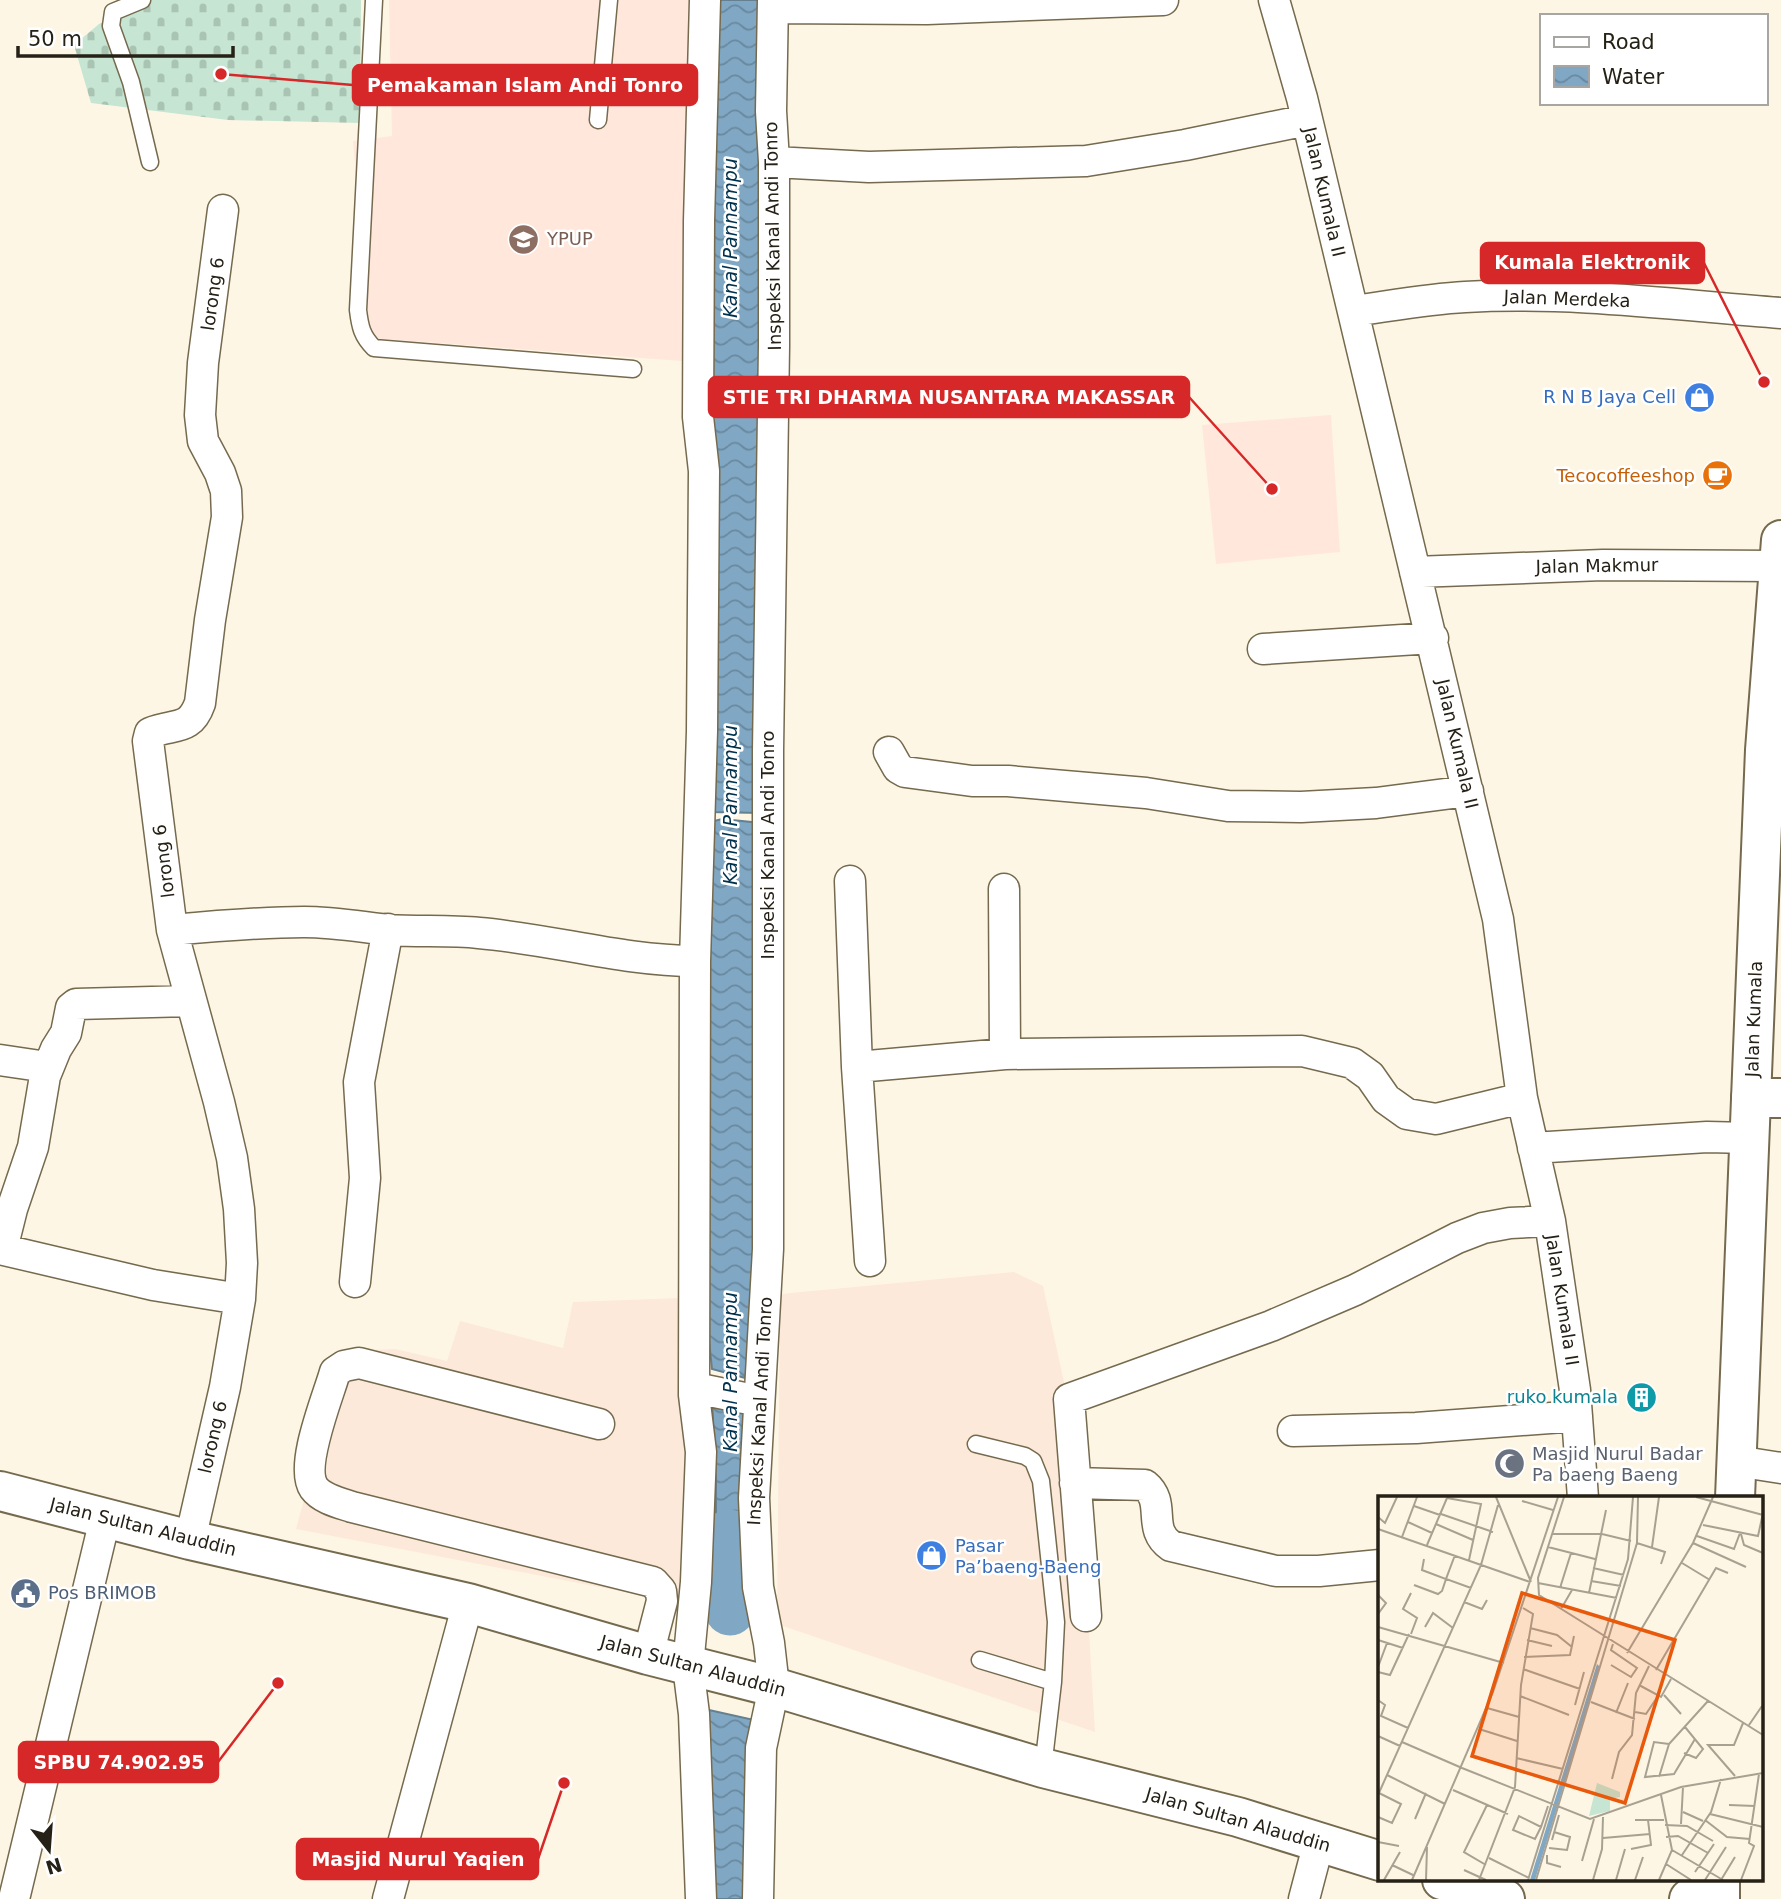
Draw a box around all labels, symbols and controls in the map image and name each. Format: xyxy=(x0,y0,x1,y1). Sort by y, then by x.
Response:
scale bar xyxy=(18,14,233,58)
legend xyxy=(1540,14,1767,105)
text: 50 m xyxy=(28,27,82,51)
text: Road xyxy=(1602,30,1655,54)
callout: Pemakaman Islam Andi Tonro xyxy=(353,65,697,105)
text: Water xyxy=(1602,65,1664,89)
text: Pemakaman Islam Andi Tonro xyxy=(367,74,683,96)
street label: Inspeksi Kanal Andi Tonro xyxy=(760,121,785,351)
street label: Jalan Kumala II xyxy=(1299,124,1350,259)
water label: Kanal Pannampu xyxy=(719,158,741,318)
school or university icon: YPUP xyxy=(507,222,541,256)
place label: YPUP xyxy=(546,228,593,249)
callout: Kumala Elektronik xyxy=(1481,243,1704,283)
text: Kumala Elektronik xyxy=(1494,251,1690,273)
street label: lorong 6 xyxy=(197,256,228,332)
street label: Jalan Merdeka xyxy=(1502,286,1631,311)
callout: STIE TRI DHARMA NUSANTARA MAKASSAR xyxy=(709,377,1189,417)
shop icon: R N B Jaya Cell xyxy=(1682,380,1716,414)
text: STIE TRI DHARMA NUSANTARA MAKASSAR xyxy=(723,386,1176,408)
place label: R N B Jaya Cell xyxy=(1543,386,1676,407)
cafe icon: Tecocoffeeshop xyxy=(1701,459,1735,493)
place label: Tecocoffeeshop xyxy=(1555,465,1695,486)
street label: Jalan Makmur xyxy=(1534,554,1659,577)
street label: Jalan Kumala II xyxy=(1432,676,1483,811)
water label: Kanal Pannampu xyxy=(719,725,741,885)
street label: Inspeksi Kanal Andi Tonro xyxy=(757,730,778,960)
street label: lorong 6 xyxy=(149,823,178,899)
street label: Jalan Kumala xyxy=(1741,960,1766,1079)
street label: Jalan Kumala II xyxy=(1542,1232,1583,1367)
water label: Kanal Pannampu xyxy=(719,1292,741,1452)
street label: Inspeksi Kanal Andi Tonro xyxy=(743,1296,776,1526)
building icon: ruko kumala xyxy=(1624,1380,1658,1414)
place label: ruko kumala xyxy=(1507,1386,1618,1407)
street label: lorong 6 xyxy=(194,1398,231,1475)
place label: Masjid Nurul Badar Pa baeng Baeng xyxy=(1532,1443,1703,1485)
mosque icon: Masjid Nurul Badar Pa baeng Baeng xyxy=(1492,1447,1526,1481)
street label: Jalan Sultan Alauddin xyxy=(47,1493,239,1560)
inset map xyxy=(1378,1496,1764,1882)
place label: Pasar Paʼbaeng-Baeng xyxy=(955,1535,1101,1577)
shop icon: Pasar Paʼbaeng-Baeng xyxy=(915,1539,949,1573)
public building icon: Pos BRIMOB xyxy=(8,1576,42,1610)
place label: Pos BRIMOB xyxy=(48,1582,157,1603)
street label: Jalan Sultan Alauddin xyxy=(597,1630,788,1700)
callout: SPBU 74.902.95 xyxy=(19,1742,218,1782)
text: SPBU 74.902.95 xyxy=(33,1751,205,1773)
street label: Jalan Sultan Alauddin xyxy=(1142,1783,1333,1856)
north arrow xyxy=(14,1815,84,1885)
callout: Masjid Nurul Yaqien xyxy=(297,1839,538,1879)
text: Masjid Nurul Yaqien xyxy=(311,1848,525,1870)
text: N xyxy=(43,1853,65,1879)

